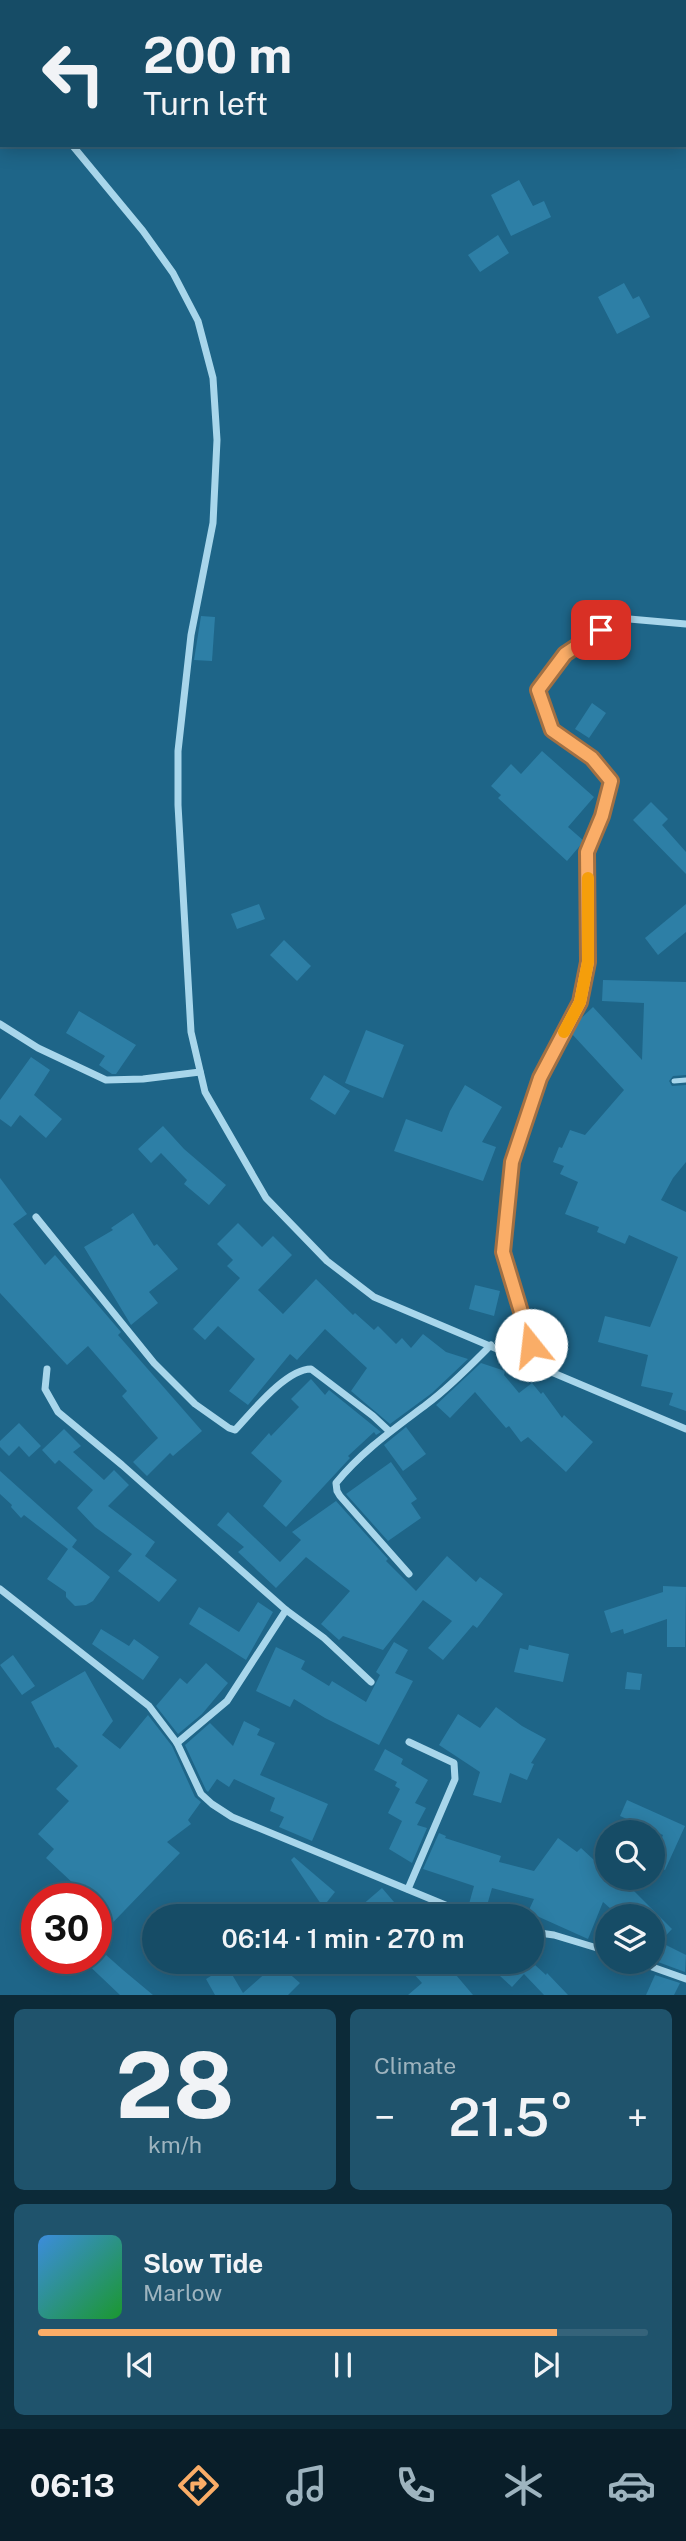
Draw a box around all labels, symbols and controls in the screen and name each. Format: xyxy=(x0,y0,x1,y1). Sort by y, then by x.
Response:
text: 200 m xyxy=(143,26,292,84)
icon: left xyxy=(28,28,119,119)
text: Turn left xyxy=(143,85,268,122)
pin xyxy=(571,600,631,660)
icon: arrive xyxy=(582,611,620,649)
position arrow xyxy=(494,1308,568,1382)
map controls xyxy=(595,1820,665,1974)
button: search xyxy=(595,1820,665,1890)
speed limit sign: 30 xyxy=(21,1883,112,1974)
button: layers xyxy=(595,1904,665,1974)
text: 06:14 · 1 min · 270 m xyxy=(222,1923,464,1954)
text: 28 xyxy=(116,2032,234,2138)
text: Climate xyxy=(374,2052,456,2079)
text: 21.5° xyxy=(448,2087,574,2148)
text: − xyxy=(374,2095,395,2140)
text: + xyxy=(627,2095,648,2140)
text: km/h xyxy=(148,2131,202,2158)
text: Slow Tide xyxy=(143,2248,263,2279)
text: Marlow xyxy=(143,2279,222,2306)
icon: previous xyxy=(121,2346,159,2384)
icon: pause xyxy=(324,2346,362,2384)
icon: next xyxy=(527,2346,565,2384)
icon: directions xyxy=(174,2461,223,2510)
icon: music xyxy=(282,2461,331,2510)
icon: phone xyxy=(391,2461,440,2510)
icon: climate xyxy=(499,2461,548,2510)
icon: car xyxy=(607,2461,656,2510)
text: 06:13 xyxy=(30,2467,115,2504)

